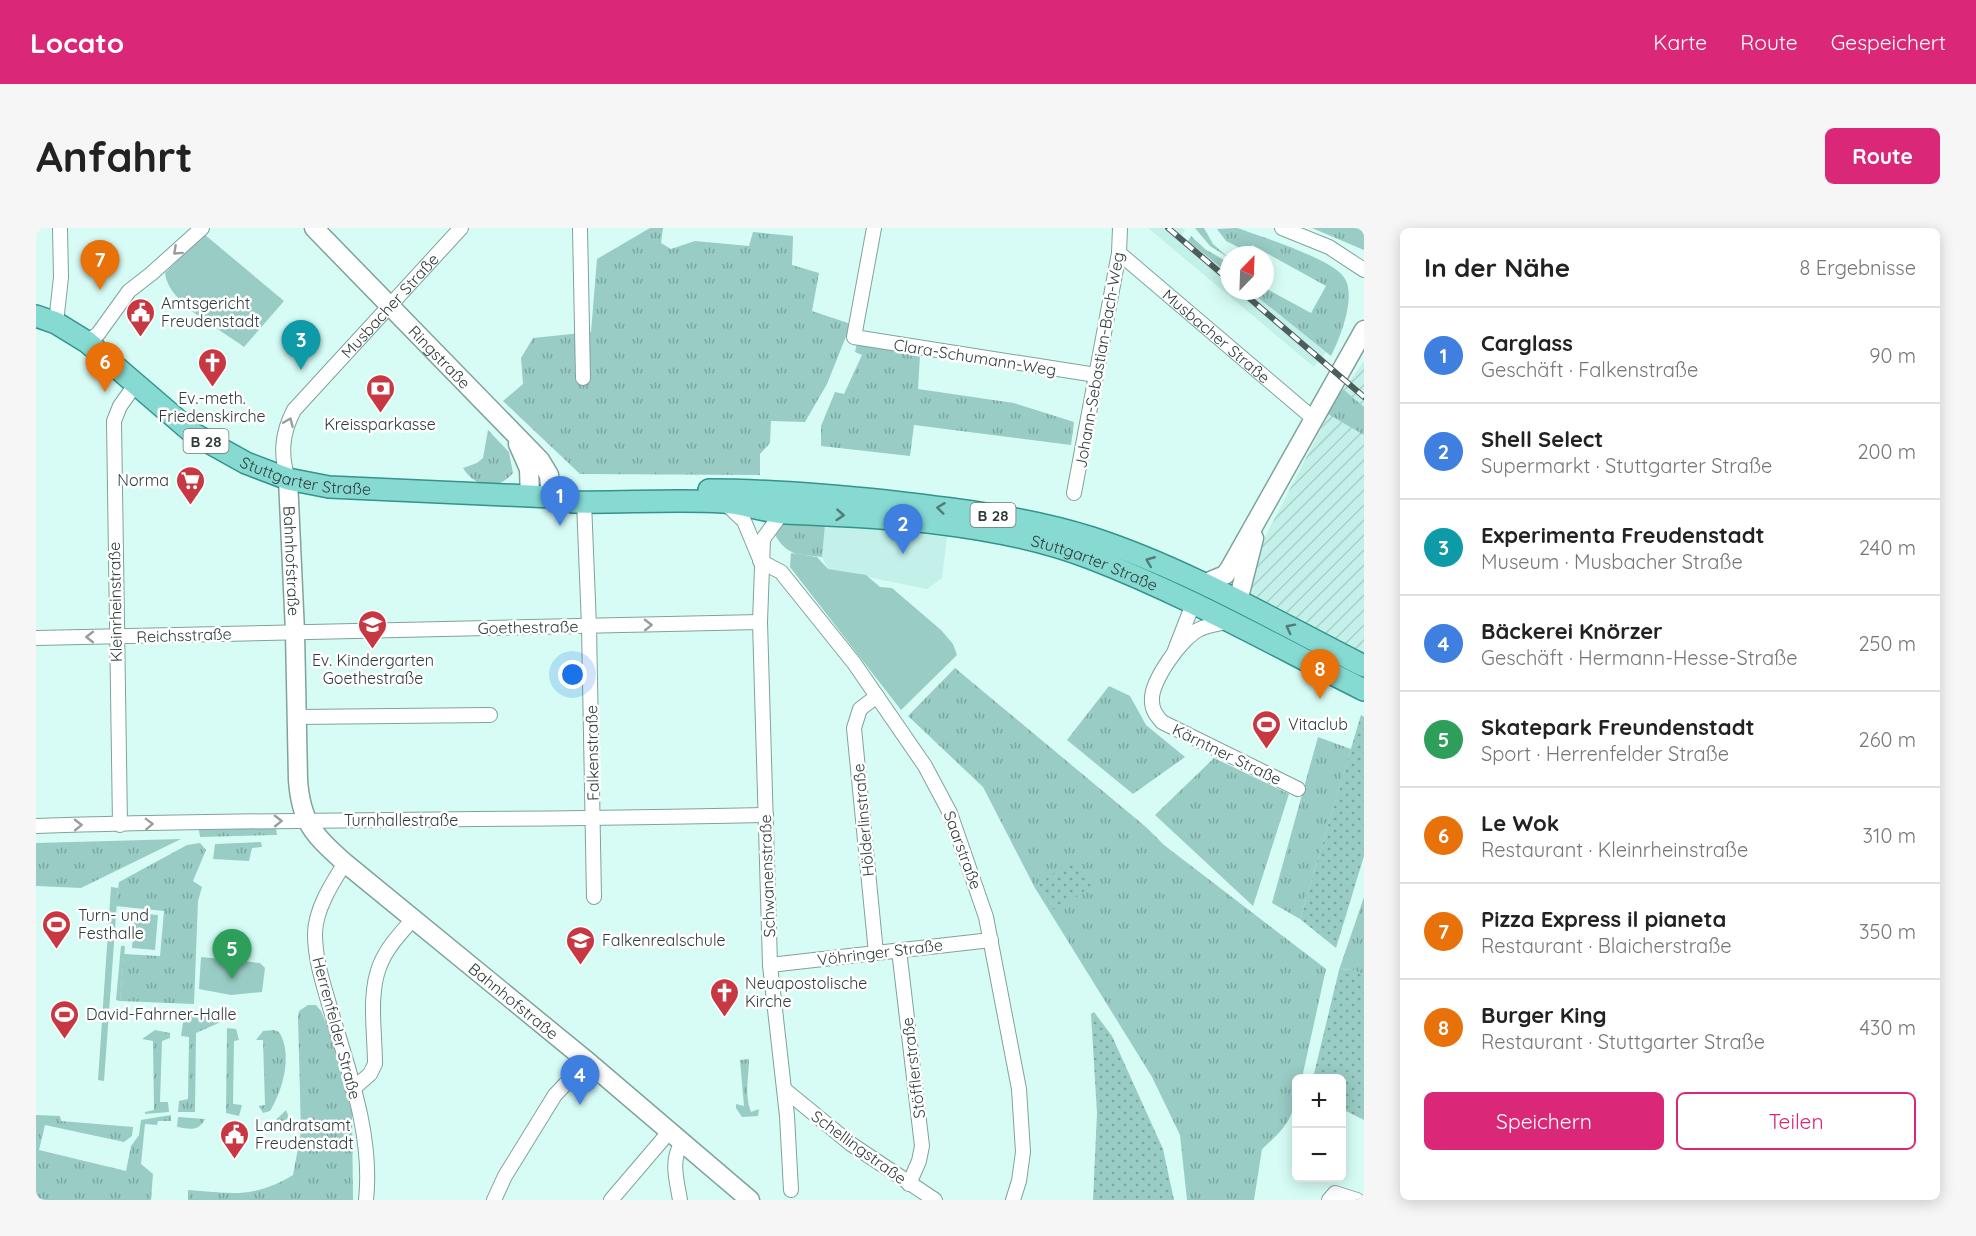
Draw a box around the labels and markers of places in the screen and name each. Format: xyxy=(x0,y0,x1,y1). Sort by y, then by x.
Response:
pin: 7 xyxy=(80,241,120,290)
place label: Amtsgericht Freudenstadt xyxy=(161,293,260,331)
public building icon: Amtsgericht Freudenstadt xyxy=(124,296,156,338)
pin: 3 xyxy=(282,320,320,370)
pin: 6 xyxy=(86,342,124,392)
church icon: Ev.-meth. Friedenskirche xyxy=(196,346,228,388)
bank icon: Kreissparkasse xyxy=(364,372,396,414)
place label: Ev.-meth. Friedenskirche xyxy=(158,388,266,426)
place label: Kreissparkasse xyxy=(324,414,436,434)
supermarket icon: Norma xyxy=(174,464,206,506)
place label: Norma xyxy=(117,470,169,490)
pin: 1 xyxy=(540,476,580,526)
pin: 2 xyxy=(884,504,922,554)
school or university icon: Ev. Kindergarten Goethestraße xyxy=(357,608,389,650)
place label: Ev. Kindergarten Goethestraße xyxy=(312,650,434,688)
pin: 8 xyxy=(1300,650,1340,699)
sports icon: Vitaclub xyxy=(1251,708,1283,750)
place label: Vitaclub xyxy=(1288,714,1348,734)
place label: Turn- und Festhalle xyxy=(78,905,149,943)
sports icon: Turn- und Festhalle xyxy=(41,908,73,950)
school or university icon: Falkenrealschule xyxy=(565,924,597,966)
pin: 5 xyxy=(212,930,252,979)
place label: Falkenrealschule xyxy=(602,930,725,950)
place label: Neuapostolische Kirche xyxy=(745,973,867,1011)
church icon: Neuapostolische Kirche xyxy=(708,976,740,1018)
sports icon: David-Fahrner-Halle xyxy=(49,998,81,1040)
place label: David-Fahrner-Halle xyxy=(86,1004,237,1024)
pin: 4 xyxy=(560,1056,600,1105)
place label: Landratsamt Freudenstadt xyxy=(255,1115,354,1153)
public building icon: Landratsamt Freudenstadt xyxy=(218,1118,250,1160)

